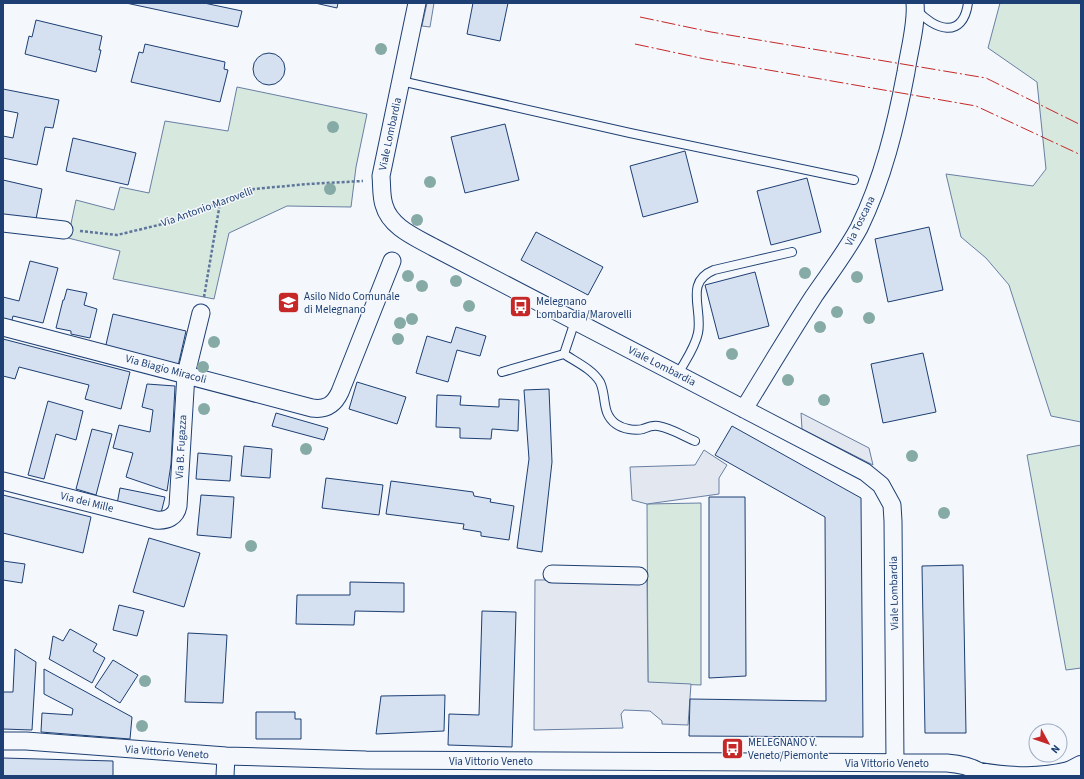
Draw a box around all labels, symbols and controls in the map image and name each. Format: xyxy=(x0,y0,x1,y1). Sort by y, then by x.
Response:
street label: Viale Lombardia xyxy=(375,96,405,172)
street label: Via Antonio Marovelli xyxy=(159,183,255,231)
street label: Via Toscana xyxy=(841,194,879,248)
school or university icon: Asilo Nido Comunale di Melegnano xyxy=(276,289,302,315)
place label: Asilo Nido Comunale di Melegnano xyxy=(304,289,400,317)
bus stop icon: Melegnano Lombardia/Marovelli xyxy=(507,294,533,320)
place label: Melegnano Lombardia/Marovelli xyxy=(536,294,632,322)
street label: Viale Lombardia xyxy=(626,342,698,390)
street label: Via Biagio Miracoli xyxy=(124,351,208,387)
street label: Via B. Fugazza xyxy=(172,414,190,480)
street label: Via dei Mille xyxy=(59,488,116,516)
street label: Viale Lombardia xyxy=(886,556,902,630)
north arrow xyxy=(1028,723,1068,763)
bus stop icon: MELEGNANO V. Veneto/Piemonte xyxy=(720,735,746,761)
place label: MELEGNANO V. Veneto/Piemonte xyxy=(748,735,829,763)
text: N xyxy=(1047,741,1063,757)
street label: Via Vittorio Veneto xyxy=(125,742,209,762)
street label: Via Vittorio Veneto xyxy=(449,754,533,769)
street label: Via Vittorio Veneto xyxy=(845,756,929,771)

